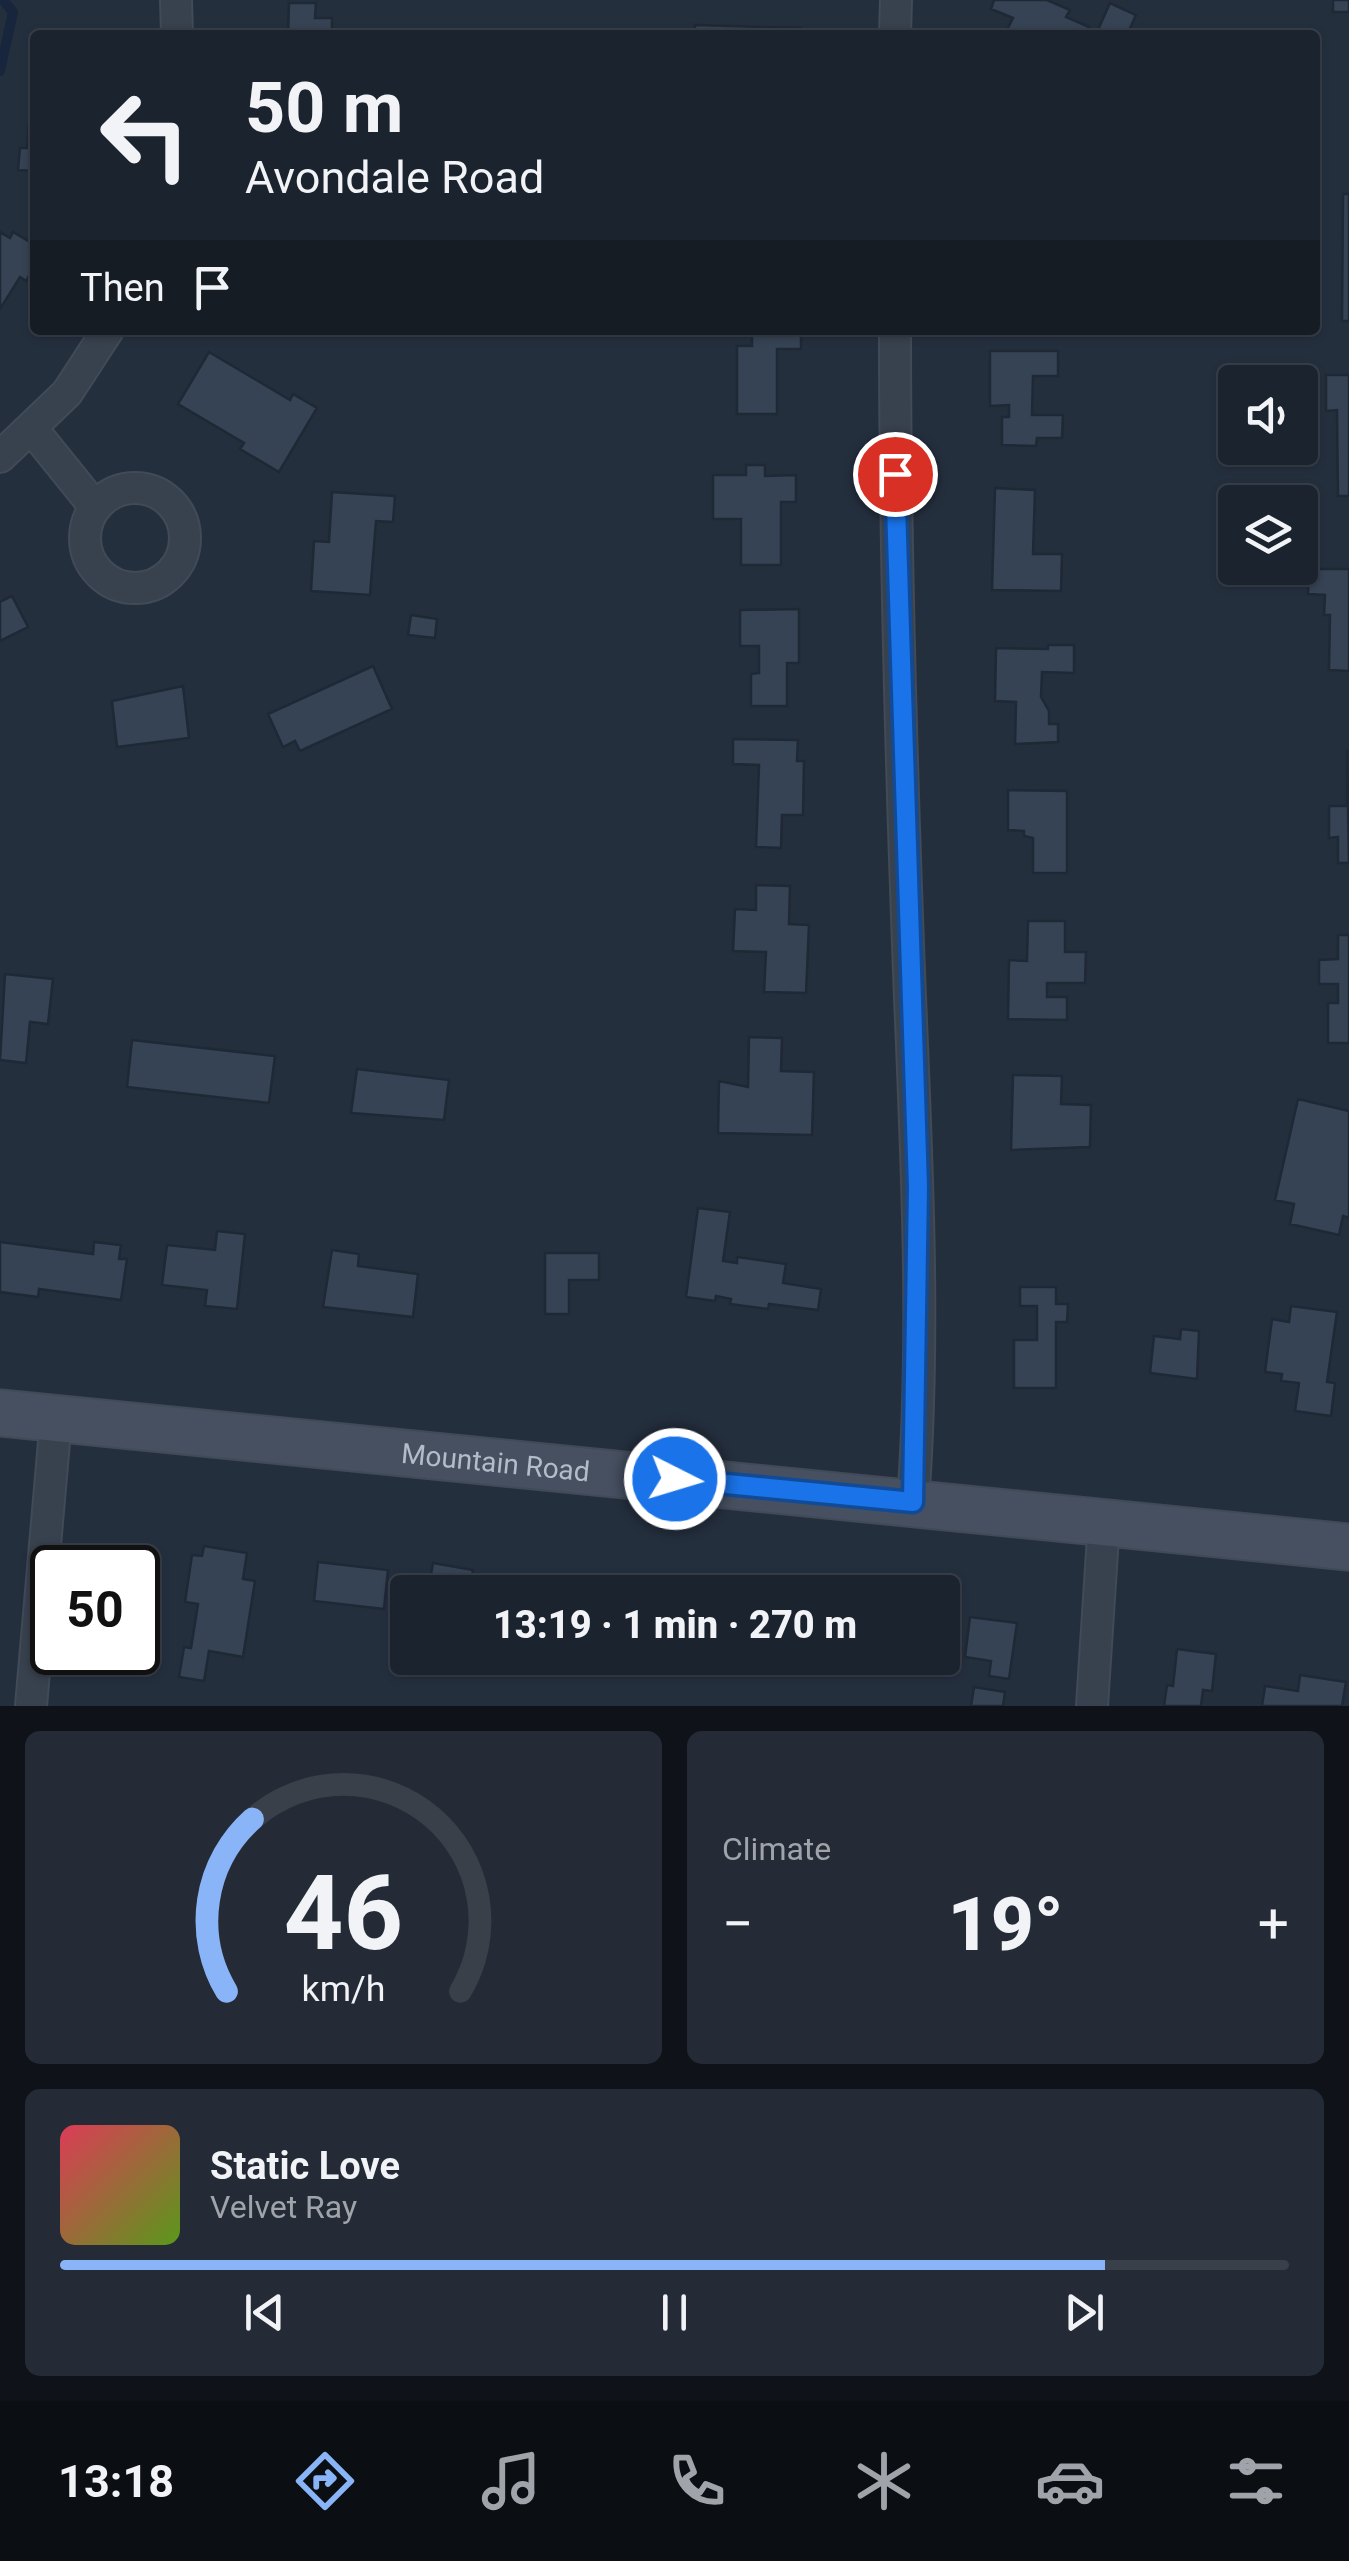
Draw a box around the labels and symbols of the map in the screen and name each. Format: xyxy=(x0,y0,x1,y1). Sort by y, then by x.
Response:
pin xyxy=(853,432,938,517)
position arrow xyxy=(623,1427,727,1531)
street label: Mountain Road xyxy=(400,1437,591,1488)
speed limit sign: 50 xyxy=(30,1545,160,1675)

